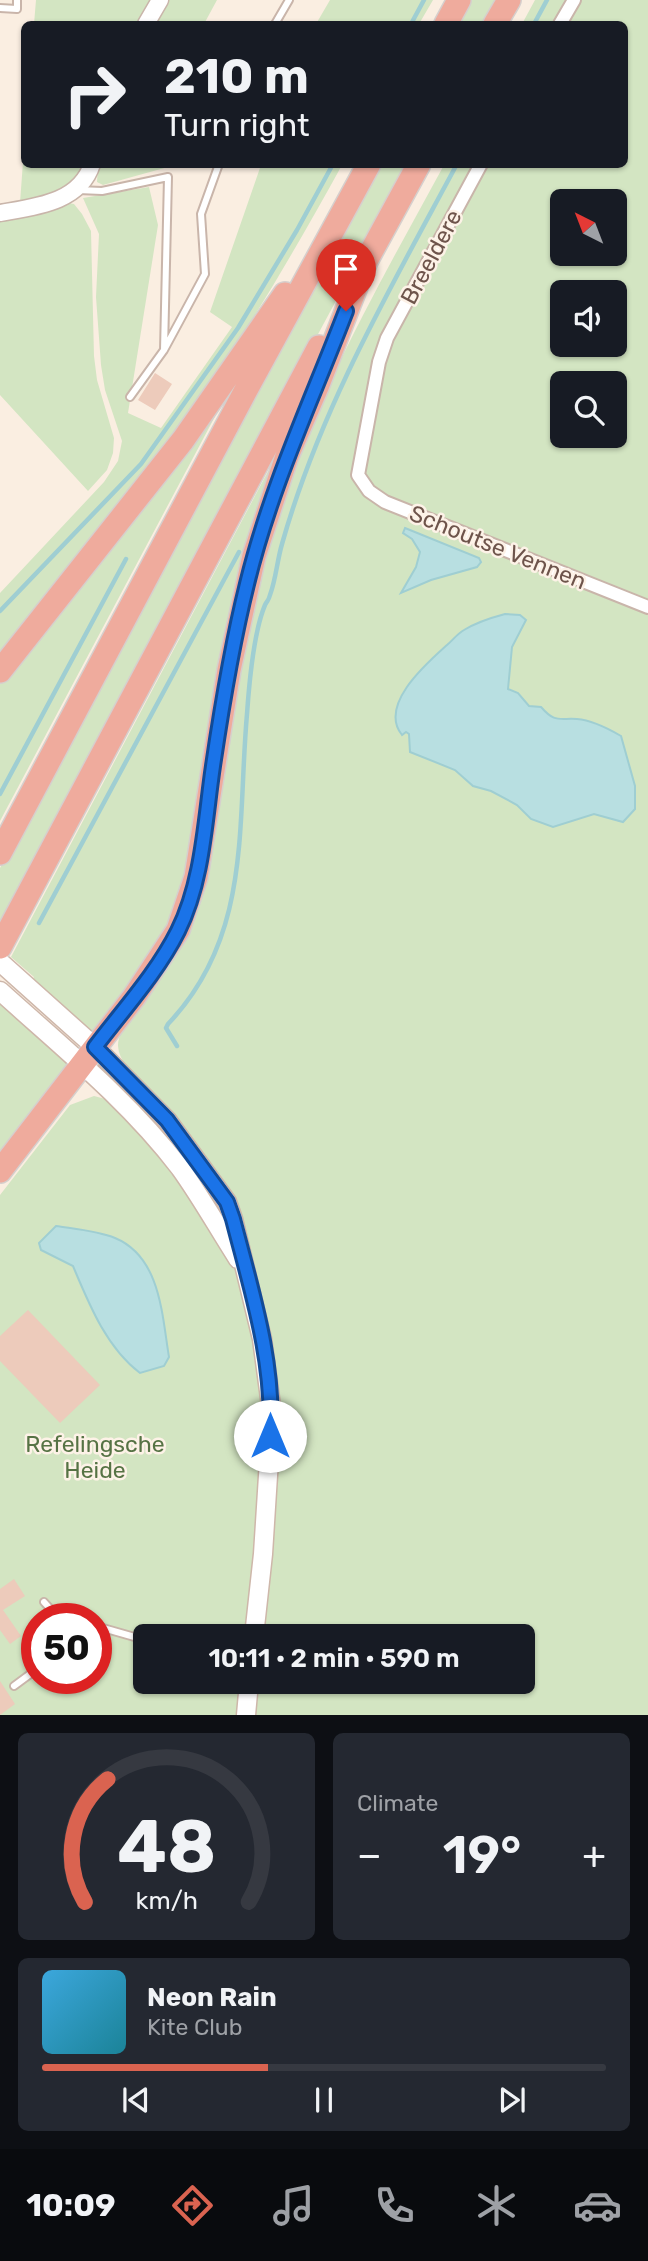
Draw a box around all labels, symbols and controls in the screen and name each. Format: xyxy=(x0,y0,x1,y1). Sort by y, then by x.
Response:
text: 210 m xyxy=(164,47,309,105)
icon: right xyxy=(49,49,140,140)
text: Turn right xyxy=(164,106,309,144)
north arrow xyxy=(550,189,626,266)
map controls xyxy=(550,189,627,448)
street label: Breeldere xyxy=(394,205,468,309)
pin xyxy=(316,239,376,311)
icon: arrive xyxy=(327,250,365,288)
button: sound xyxy=(550,280,627,357)
button: search xyxy=(550,371,627,448)
street label: Schoutse Vennen xyxy=(406,499,590,595)
position arrow xyxy=(233,1399,307,1473)
park label: Refelingsche Heide xyxy=(25,1430,165,1484)
speed limit sign: 50 xyxy=(21,1603,112,1694)
text: 10:11 · 2 min · 590 m xyxy=(208,1643,460,1674)
text: Climate xyxy=(357,1789,438,1817)
text: 48 xyxy=(117,1805,216,1891)
text: 19° xyxy=(443,1824,521,1886)
text: − xyxy=(357,1832,382,1878)
text: + xyxy=(582,1832,606,1878)
text: km/h xyxy=(135,1886,198,1915)
text: Neon Rain xyxy=(147,1982,277,2013)
text: Kite Club xyxy=(147,2013,242,2041)
icon: previous xyxy=(117,2081,155,2119)
icon: pause xyxy=(305,2081,343,2119)
icon: next xyxy=(493,2081,531,2119)
icon: directions xyxy=(168,2181,217,2230)
icon: music xyxy=(269,2181,318,2230)
icon: phone xyxy=(370,2181,419,2230)
icon: climate xyxy=(472,2181,521,2230)
icon: car xyxy=(573,2181,622,2230)
text: 10:09 xyxy=(26,2186,115,2224)

